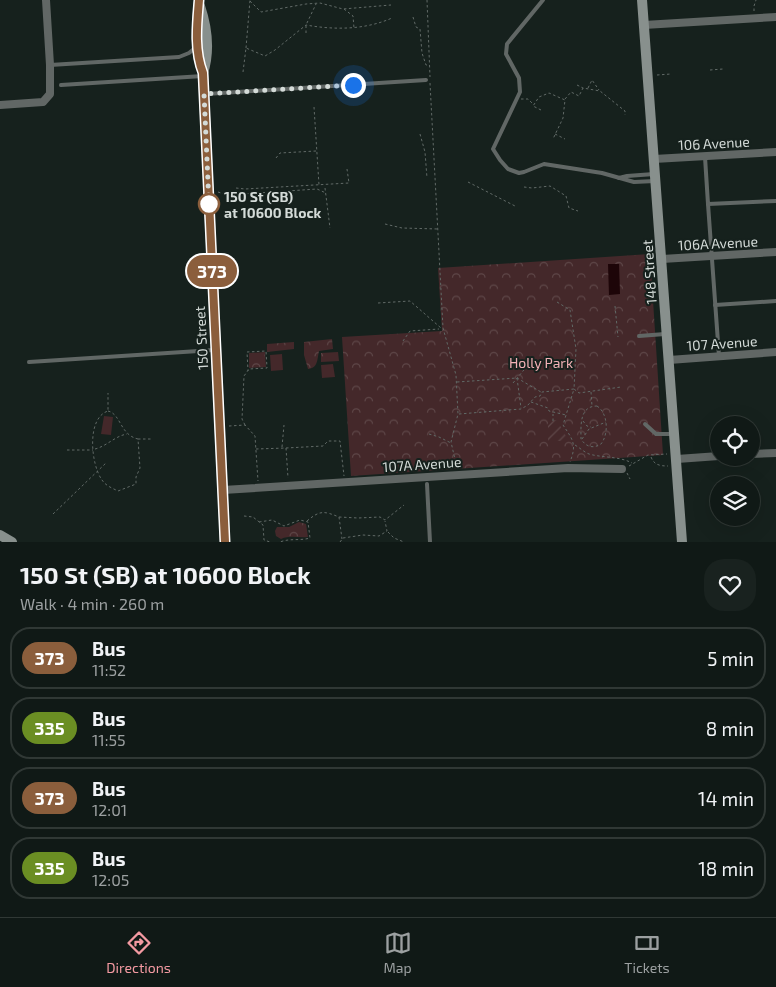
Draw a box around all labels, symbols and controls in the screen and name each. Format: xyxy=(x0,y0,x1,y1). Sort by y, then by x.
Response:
your location xyxy=(341,73,366,98)
street label: 106 Avenue xyxy=(678,133,750,153)
place label: 150 St (SB) at 10600 Block xyxy=(224,188,322,221)
marker: 150 St (SB) at 10600 Block xyxy=(198,193,220,215)
street label: 106A Avenue xyxy=(678,232,758,254)
street label: 148 Street xyxy=(638,239,660,305)
line badge: 373 xyxy=(183,255,241,287)
text: 373 xyxy=(197,260,227,282)
street label: 150 Street xyxy=(191,306,211,370)
street label: 107 Avenue xyxy=(686,332,758,354)
park label: Holly Park xyxy=(509,354,573,371)
map controls xyxy=(710,416,760,526)
button: locate xyxy=(710,416,760,466)
street label: 107A Avenue xyxy=(382,453,462,475)
button: layers xyxy=(710,476,760,526)
button: heart xyxy=(704,559,756,611)
text: 150 St (SB) at 10600 Block xyxy=(20,560,311,589)
text: Walk · 4 min · 260 m xyxy=(20,594,164,613)
text: Bus xyxy=(92,637,126,660)
text: 373 xyxy=(35,647,64,669)
text: 5 min xyxy=(707,647,754,670)
text: 11:52 xyxy=(92,660,126,679)
text: Bus xyxy=(92,707,126,730)
text: 335 xyxy=(34,717,65,739)
text: 8 min xyxy=(706,717,754,740)
text: 11:55 xyxy=(92,730,126,749)
text: Bus xyxy=(92,777,126,800)
text: 373 xyxy=(35,787,64,809)
text: 14 min xyxy=(698,787,754,810)
text: 12:01 xyxy=(92,800,127,819)
text: Bus xyxy=(92,847,126,870)
text: 335 xyxy=(34,857,65,879)
text: 18 min xyxy=(698,857,754,880)
text: 12:05 xyxy=(92,870,129,889)
tab: Directions xyxy=(106,929,171,976)
tab: Map xyxy=(384,929,412,976)
tab: Tickets xyxy=(624,929,670,976)

